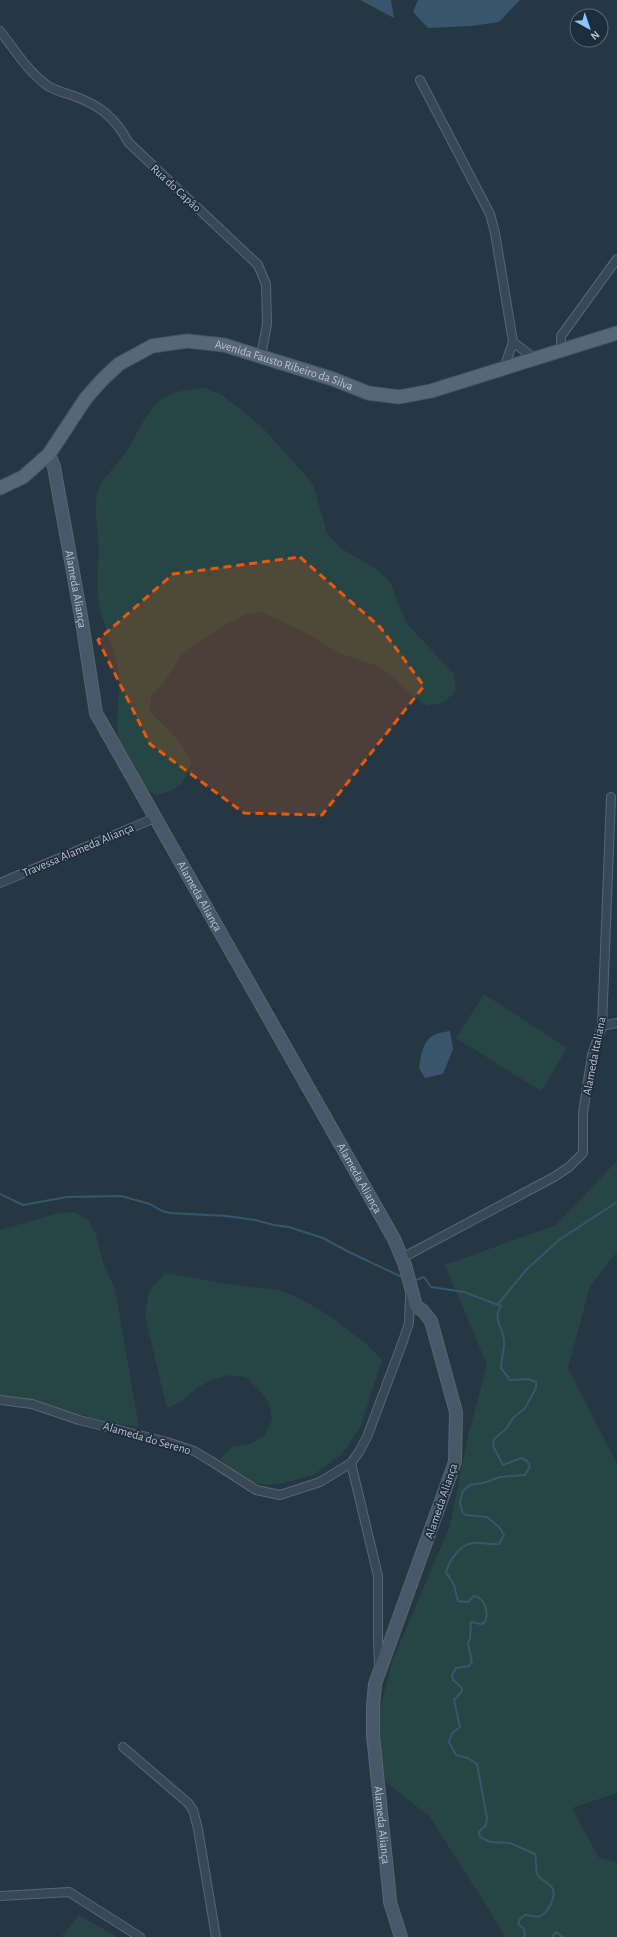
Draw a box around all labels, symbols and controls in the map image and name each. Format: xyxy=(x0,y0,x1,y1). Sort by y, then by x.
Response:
north arrow xyxy=(569,8,609,48)
text: N xyxy=(589,29,602,42)
street label: Rua do Capão xyxy=(149,162,203,214)
street label: Avenida Fausto Ribeiro da Silva xyxy=(214,338,355,393)
street label: Alameda Aliança xyxy=(63,549,89,629)
street label: Travessa Alameda Aliança xyxy=(21,821,136,879)
street label: Alameda Aliança xyxy=(175,859,225,934)
street label: Alameda Italiana xyxy=(581,1015,608,1096)
street label: Alameda Aliança xyxy=(335,1141,384,1216)
street label: Alameda do Sereno xyxy=(102,1420,192,1456)
street label: Alameda Aliança xyxy=(423,1461,460,1540)
street label: Alameda Aliança xyxy=(372,1785,392,1865)

